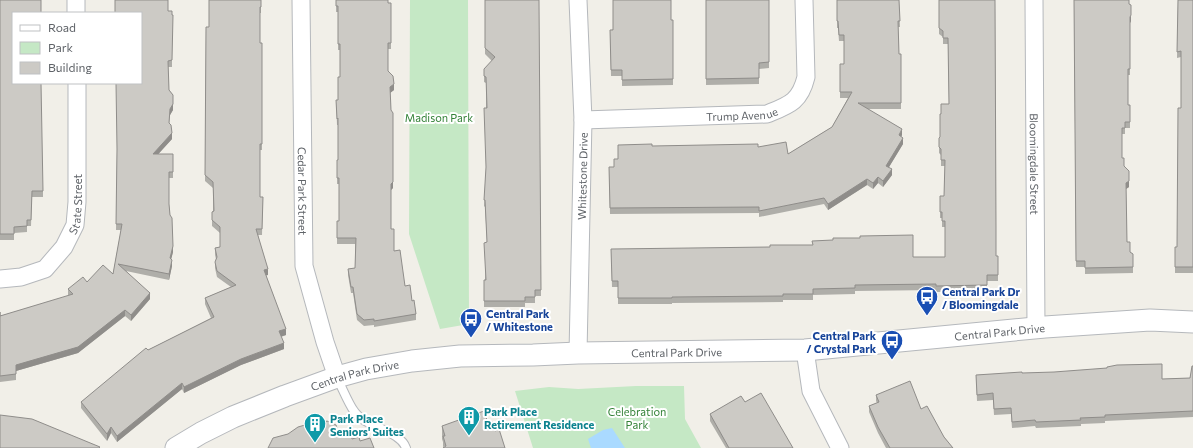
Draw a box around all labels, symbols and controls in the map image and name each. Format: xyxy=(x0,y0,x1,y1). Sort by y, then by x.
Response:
legend xyxy=(12,12,142,84)
text: Road xyxy=(48,20,76,34)
text: Park xyxy=(48,40,74,54)
text: Building xyxy=(48,60,92,74)
street label: Trump Avenue xyxy=(706,104,780,122)
park label: Madison Park xyxy=(405,111,473,124)
street label: Bloomingdale Street xyxy=(1028,113,1042,215)
street label: Whitestone Drive xyxy=(574,132,589,220)
street label: Cedar Park Street xyxy=(296,147,310,236)
street label: State Street xyxy=(65,174,84,236)
bus stop icon: Central Park Dr / Bloomingdale xyxy=(914,284,940,317)
place label: Central Park Dr / Bloomingdale xyxy=(942,285,1021,311)
bus stop icon: Central Park / Whitestone xyxy=(458,306,484,339)
place label: Central Park / Whitestone xyxy=(486,307,553,333)
street label: Central Park Drive xyxy=(954,321,1046,342)
bus stop icon: Central Park / Crystal Park xyxy=(879,328,905,361)
place label: Central Park / Crystal Park xyxy=(807,329,877,355)
street label: Central Park Drive xyxy=(631,345,722,359)
street label: Central Park Drive xyxy=(309,357,400,393)
building icon: Park Place Retirement Residence xyxy=(456,404,482,437)
place label: Park Place Retirement Residence xyxy=(484,405,594,431)
park label: Celebration Park xyxy=(608,405,666,431)
building icon: Park Place Seniors' Suites xyxy=(302,411,328,444)
place label: Park Place Seniors' Suites xyxy=(330,412,404,438)

